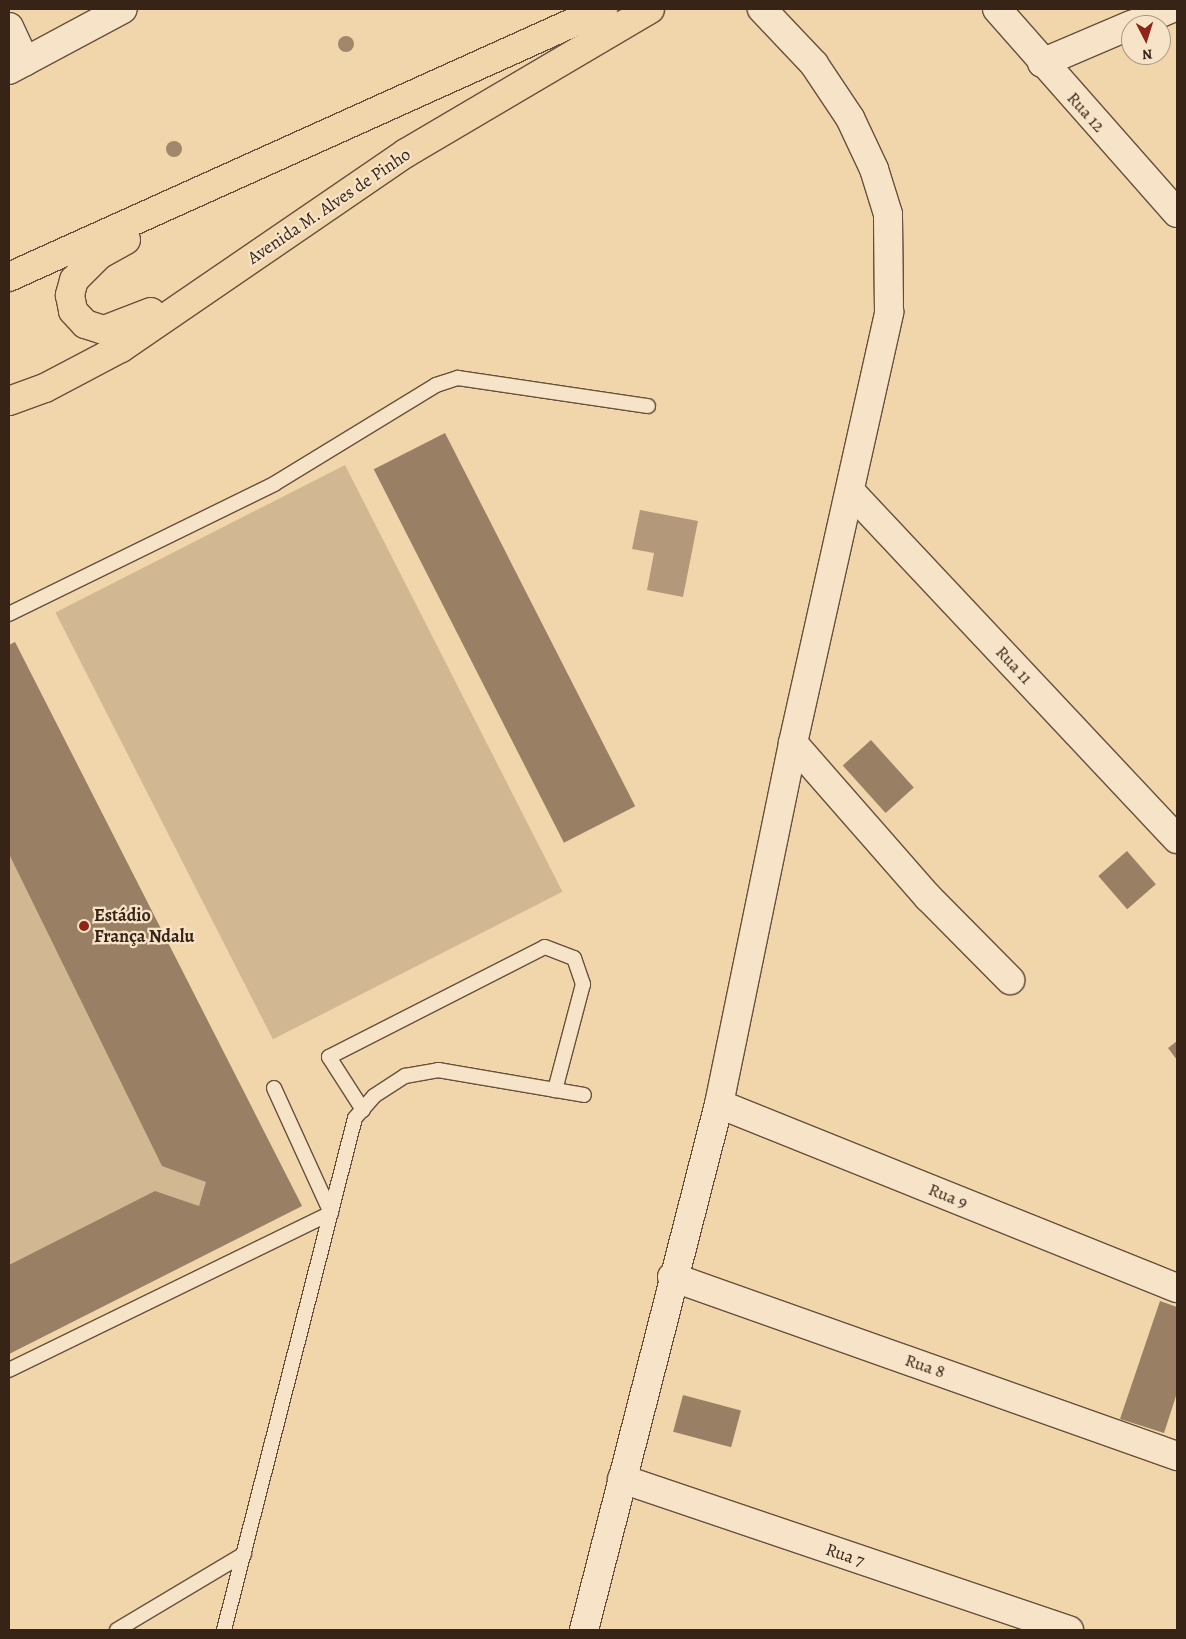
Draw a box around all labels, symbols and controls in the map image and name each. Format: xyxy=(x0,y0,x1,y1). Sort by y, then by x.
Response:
north arrow xyxy=(1121,15,1171,65)
text: N xyxy=(1141,45,1153,64)
street label: Rua 12 xyxy=(1062,87,1110,137)
street label: Avenida M. Alves de Pinho xyxy=(243,143,415,269)
street label: Rua 11 xyxy=(991,641,1037,689)
place label: Estádio França Ndalu xyxy=(94,905,194,948)
marker: Estádio França Ndalu xyxy=(78,920,90,932)
street label: Rua 9 xyxy=(925,1178,971,1214)
street label: Rua 8 xyxy=(902,1349,948,1383)
street label: Rua 7 xyxy=(823,1538,867,1572)

